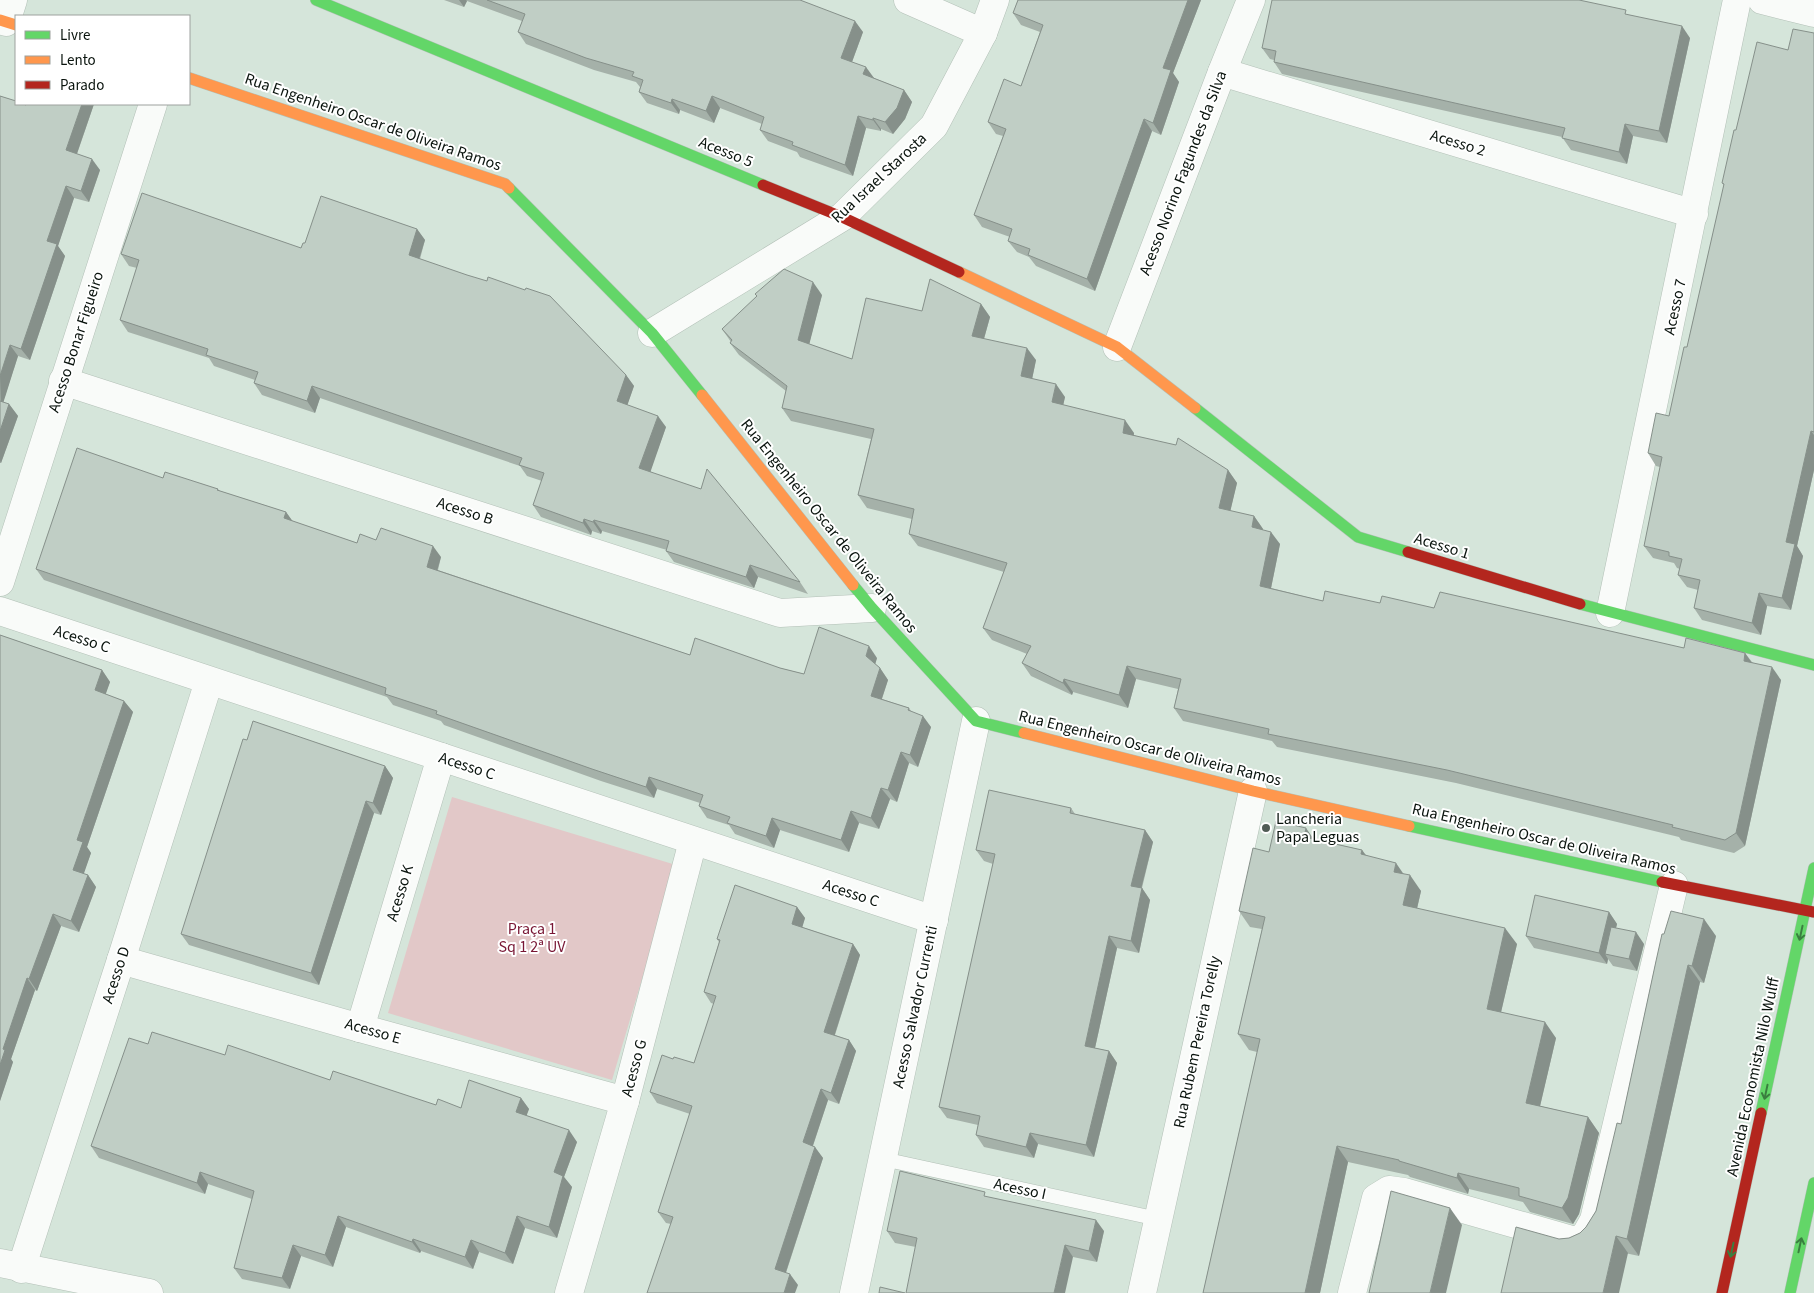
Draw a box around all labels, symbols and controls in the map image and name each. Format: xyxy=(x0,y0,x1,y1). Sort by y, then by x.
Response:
legend xyxy=(15,15,190,105)
text: Livre xyxy=(60,25,90,46)
text: Lento xyxy=(60,50,96,71)
street label: Acesso Norino Fagundes da Silva xyxy=(1134,67,1232,279)
street label: Rua Engenheiro Oscar de Oliveira Ramos xyxy=(242,68,505,176)
text: Parado xyxy=(60,75,104,96)
street label: Acesso 2 xyxy=(1428,124,1488,162)
street label: Rua Israel Starosta xyxy=(826,128,932,228)
street label: Acesso 5 xyxy=(696,131,756,173)
street label: Acesso Bonar Figueiro xyxy=(43,269,109,415)
street label: Acesso 7 xyxy=(1658,277,1692,337)
street label: Rua Engenheiro Oscar de Oliveira Ramos xyxy=(735,414,923,638)
street label: Acesso B xyxy=(434,492,496,530)
street label: Acesso 1 xyxy=(1412,527,1472,565)
street label: Acesso C xyxy=(51,620,113,658)
street label: Rua Engenheiro Oscar de Oliveira Ramos xyxy=(1016,705,1284,791)
street label: Acesso C xyxy=(436,747,498,785)
street label: Rua Engenheiro Oscar de Oliveira Ramos xyxy=(1410,798,1678,880)
place label: Lancheria Papa Leguas xyxy=(1276,808,1360,848)
marker: Lancheria Papa Leguas xyxy=(1260,822,1272,834)
street label: Acesso K xyxy=(381,861,419,924)
street label: Acesso C xyxy=(820,874,882,912)
park label: Praça 1 Sq 1 2ª UV xyxy=(499,918,566,958)
street label: Acesso Salvador Currenti xyxy=(887,924,943,1090)
one-way arrow xyxy=(1795,924,1805,940)
street label: Acesso D xyxy=(96,944,136,1006)
street label: Rua Rubem Pereira Torelly xyxy=(1168,953,1226,1130)
street label: Avenida Economista Nilo Wulff xyxy=(1721,975,1785,1178)
street label: Acesso E xyxy=(342,1013,404,1049)
street label: Acesso G xyxy=(616,1037,652,1099)
one-way arrow xyxy=(1761,1083,1770,1099)
street label: Acesso I xyxy=(992,1173,1048,1205)
one-way arrow xyxy=(1796,1238,1805,1254)
one-way arrow xyxy=(1726,1242,1736,1258)

